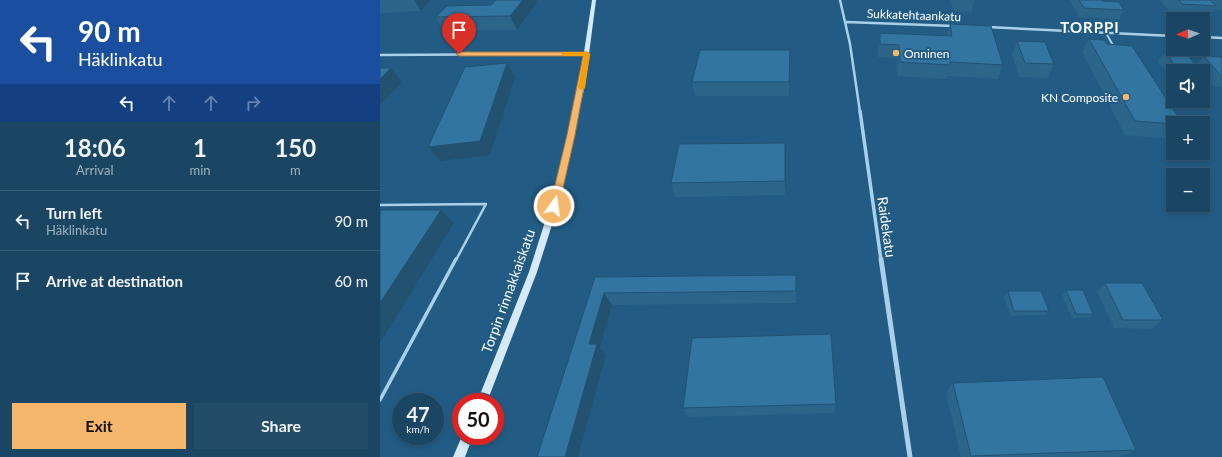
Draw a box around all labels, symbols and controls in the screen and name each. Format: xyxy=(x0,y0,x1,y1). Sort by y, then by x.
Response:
street label: Sukkatehtaankatu xyxy=(867,6,961,24)
north arrow xyxy=(1166,12,1210,56)
map controls xyxy=(1166,12,1210,212)
pin xyxy=(442,13,476,54)
text: 90 m xyxy=(78,14,141,48)
icon: left xyxy=(12,16,64,68)
district label: TORPPI xyxy=(1060,18,1120,36)
icon: arrive xyxy=(448,19,470,41)
place label: Onninen xyxy=(904,46,950,61)
text: Häklinkatu xyxy=(78,48,163,70)
marker: Onninen xyxy=(891,48,901,58)
button: sound xyxy=(1166,64,1210,108)
place label: KN Composite xyxy=(1041,90,1118,105)
icon: left xyxy=(116,92,138,114)
icon: ahead xyxy=(158,92,180,114)
icon: ahead xyxy=(200,92,222,114)
icon: right xyxy=(242,92,264,114)
marker: KN Composite xyxy=(1121,92,1131,102)
button: + xyxy=(1166,116,1210,160)
text: 18:06 xyxy=(64,133,126,162)
text: 1 xyxy=(193,133,207,162)
text: 150 xyxy=(274,133,316,162)
text: Arrival xyxy=(76,162,113,178)
text: min xyxy=(190,162,211,178)
text: m xyxy=(290,162,301,178)
button: − xyxy=(1166,168,1210,212)
position arrow xyxy=(533,185,575,227)
street label: Raidekatu xyxy=(874,196,900,258)
text: Turn left xyxy=(46,204,102,222)
icon: left xyxy=(12,210,34,232)
text: 90 m xyxy=(334,212,368,230)
text: Häklinkatu xyxy=(46,222,107,238)
street label: Torpin rinnakkaiskatu xyxy=(478,227,538,355)
icon: arrive xyxy=(12,270,34,292)
text: Arrive at destination xyxy=(46,272,183,290)
text: 60 m xyxy=(334,272,368,290)
speed limit sign: 50 xyxy=(452,393,504,445)
text: 47 xyxy=(406,402,430,426)
button: Exit xyxy=(12,403,186,449)
button: Share xyxy=(194,403,368,449)
text: km/h xyxy=(406,423,430,435)

